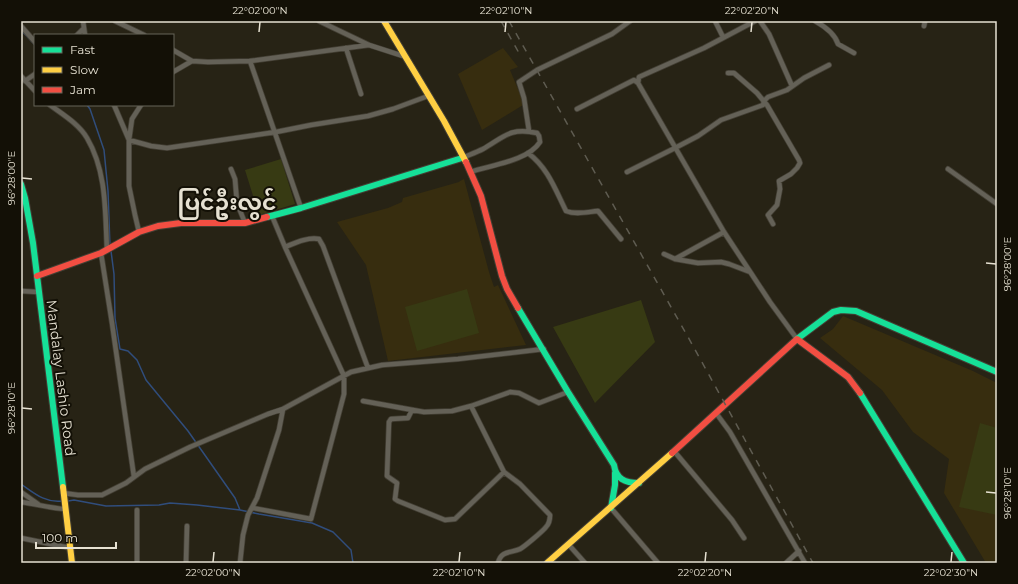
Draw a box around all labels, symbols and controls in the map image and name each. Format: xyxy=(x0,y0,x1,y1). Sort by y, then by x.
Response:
text: 22°02'00"N xyxy=(232,4,288,17)
text: 22°02'10"N xyxy=(480,4,532,17)
text: 22°02'20"N xyxy=(725,4,779,17)
legend xyxy=(34,34,174,106)
text: Fast xyxy=(70,42,95,57)
text: Slow xyxy=(70,62,99,77)
text: Jam xyxy=(69,82,96,97)
text: 96°28'00"E xyxy=(5,151,18,205)
district label: ပြင်ဦးလွင် xyxy=(177,187,277,220)
text: 96°28'00"E xyxy=(1001,237,1014,291)
street label: Mandalay Lashio Road xyxy=(42,299,80,457)
text: 96°28'10"E xyxy=(5,382,18,434)
text: 96°28'10"E xyxy=(1001,467,1014,519)
scale bar xyxy=(36,524,116,550)
text: 100 m xyxy=(42,530,78,545)
text: 22°02'00"N xyxy=(185,566,241,579)
text: 22°02'10"N xyxy=(433,566,485,579)
text: 22°02'20"N xyxy=(678,566,732,579)
text: 22°02'30"N xyxy=(924,566,978,579)

